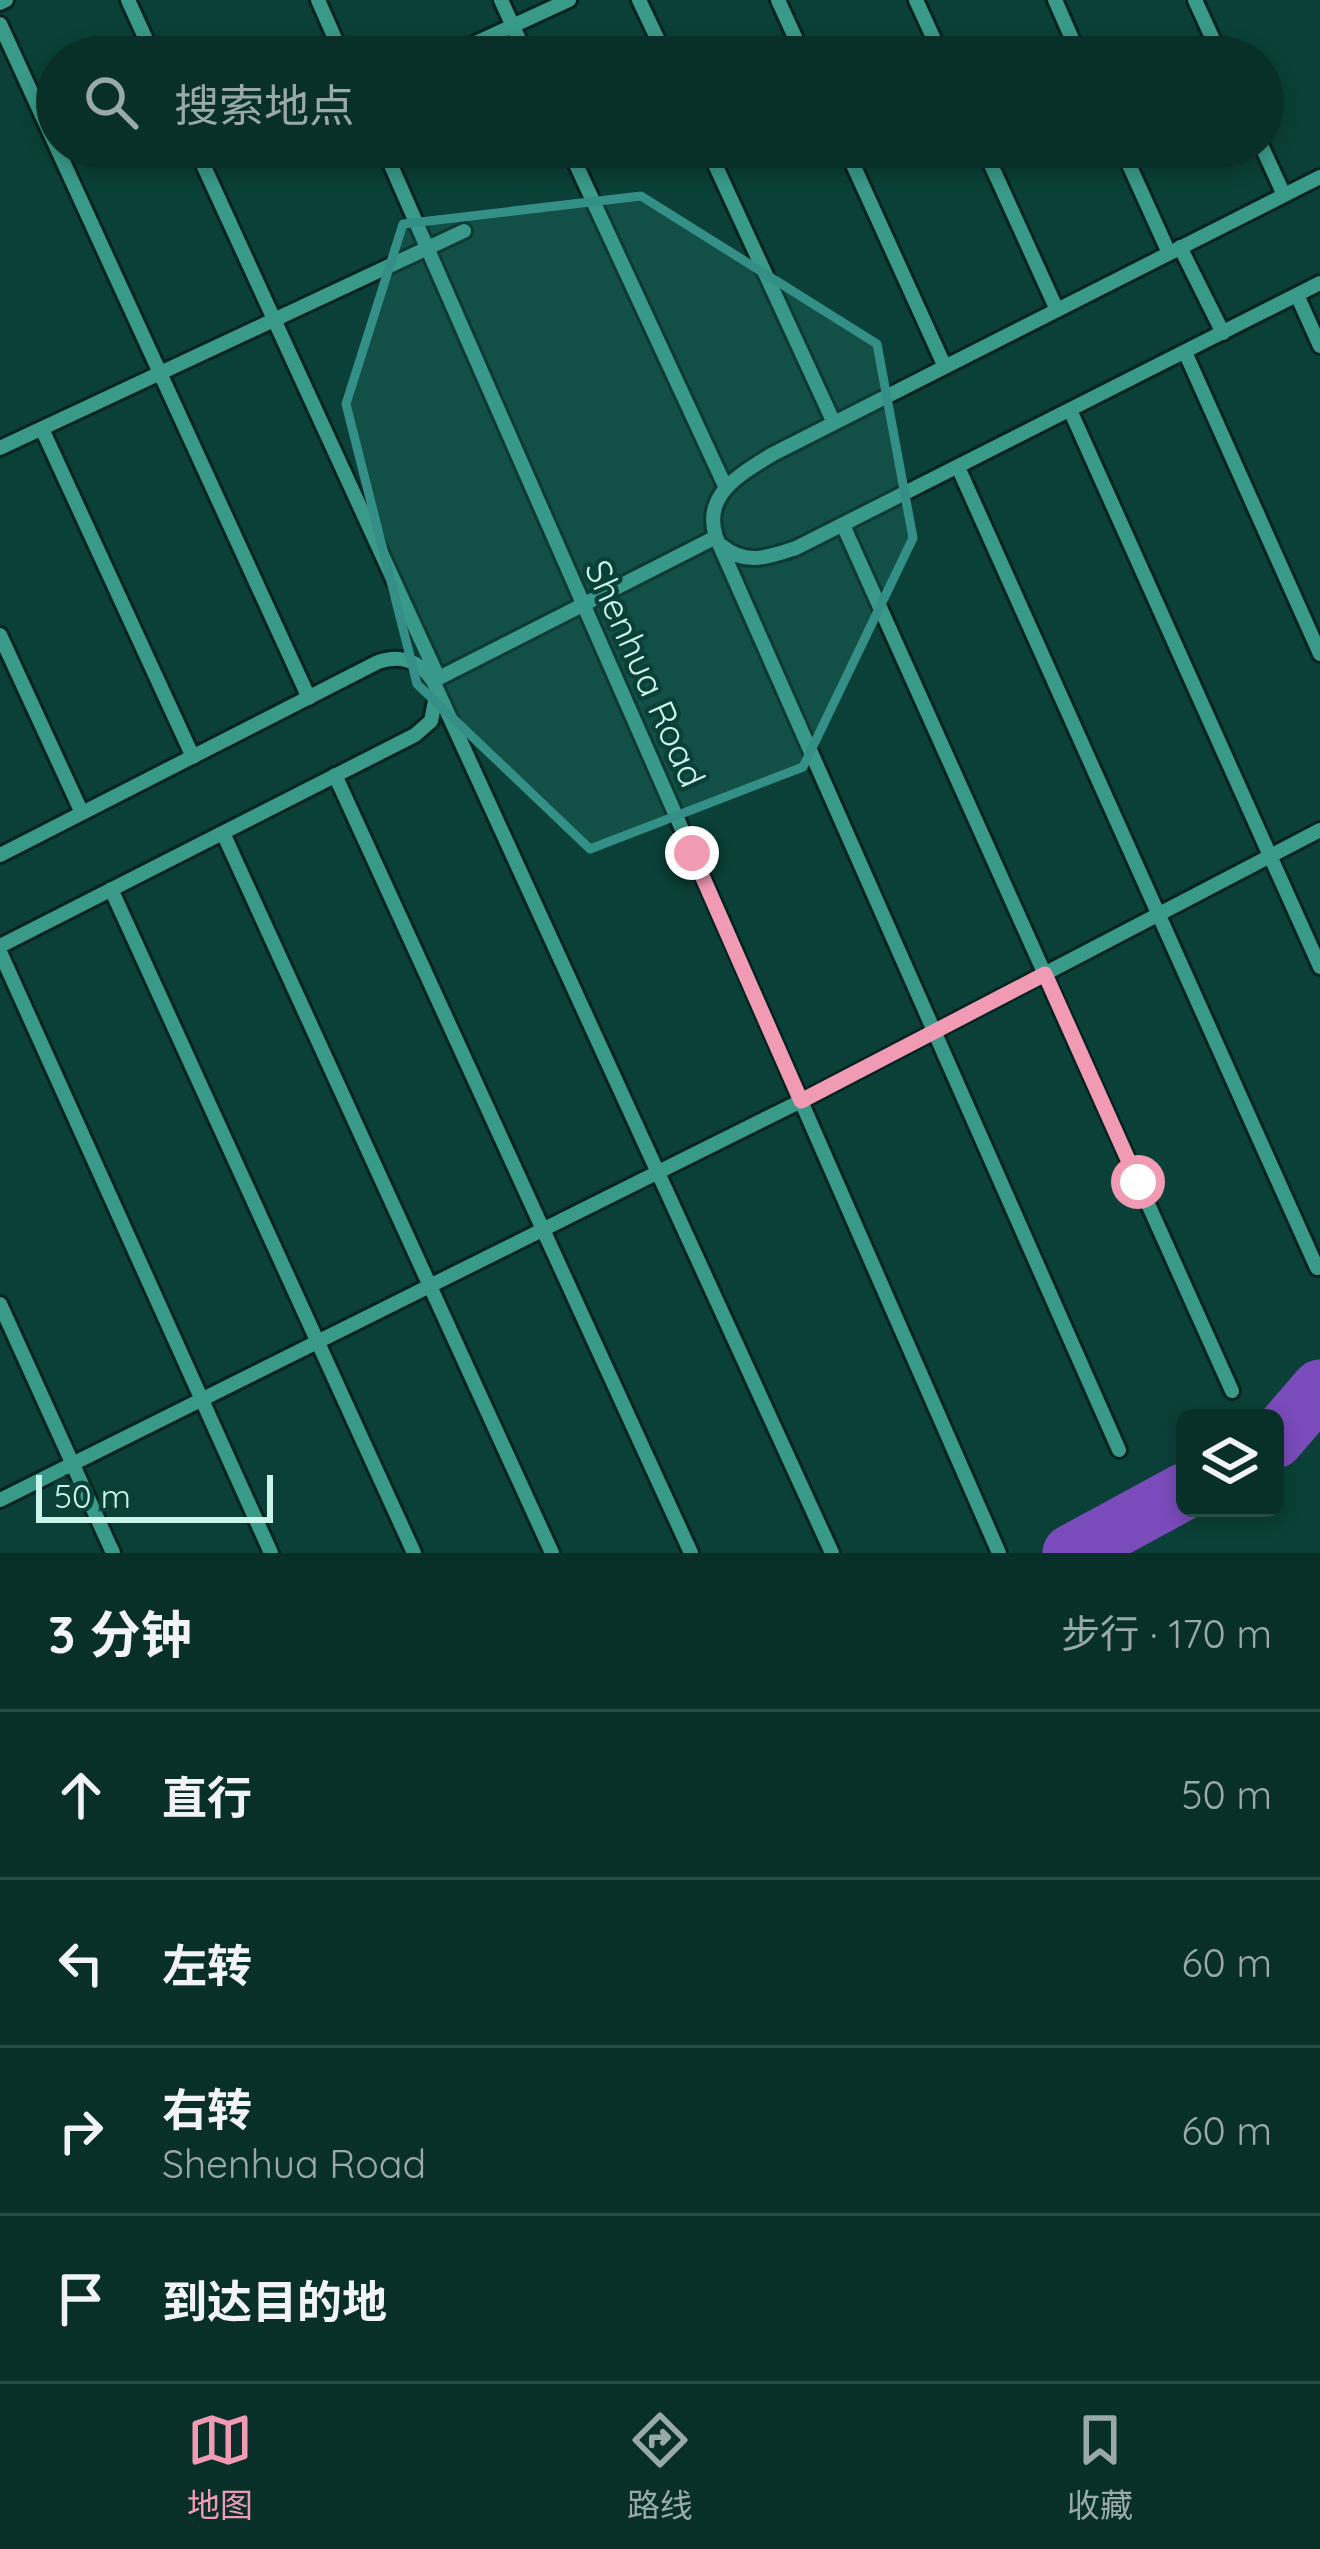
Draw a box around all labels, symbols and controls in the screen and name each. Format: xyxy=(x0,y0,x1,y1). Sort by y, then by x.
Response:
search box xyxy=(36,36,1284,168)
icon: search xyxy=(78,69,144,135)
text: 搜索地点 xyxy=(174,77,354,133)
street label: Shenhua Road xyxy=(576,553,716,793)
route end xyxy=(665,826,719,880)
route start xyxy=(1111,1155,1165,1209)
map controls xyxy=(1176,1409,1284,1517)
button: layers xyxy=(1176,1409,1284,1517)
scale bar xyxy=(36,1469,273,1522)
text: 50 m xyxy=(54,1475,131,1516)
text: 3 分钟 xyxy=(48,1602,192,1666)
text: 步行 · 170 m xyxy=(1061,1609,1272,1658)
icon: ahead xyxy=(48,1762,114,1828)
text: 直行 xyxy=(162,1769,252,1825)
text: 50 m xyxy=(1181,1770,1272,1819)
icon: left xyxy=(48,1930,114,1996)
text: 左转 xyxy=(162,1937,252,1993)
text: 60 m xyxy=(1182,1938,1272,1987)
text: 右转 xyxy=(162,2081,252,2137)
icon: right xyxy=(48,2098,114,2164)
text: 60 m xyxy=(1182,2106,1272,2155)
text: Shenhua Road xyxy=(162,2139,426,2188)
icon: arrive xyxy=(48,2266,114,2332)
text: 到达目的地 xyxy=(162,2273,387,2329)
tab: 地图 xyxy=(187,2407,253,2527)
tab: 路线 xyxy=(627,2407,693,2527)
tab: 收藏 xyxy=(1067,2407,1133,2527)

